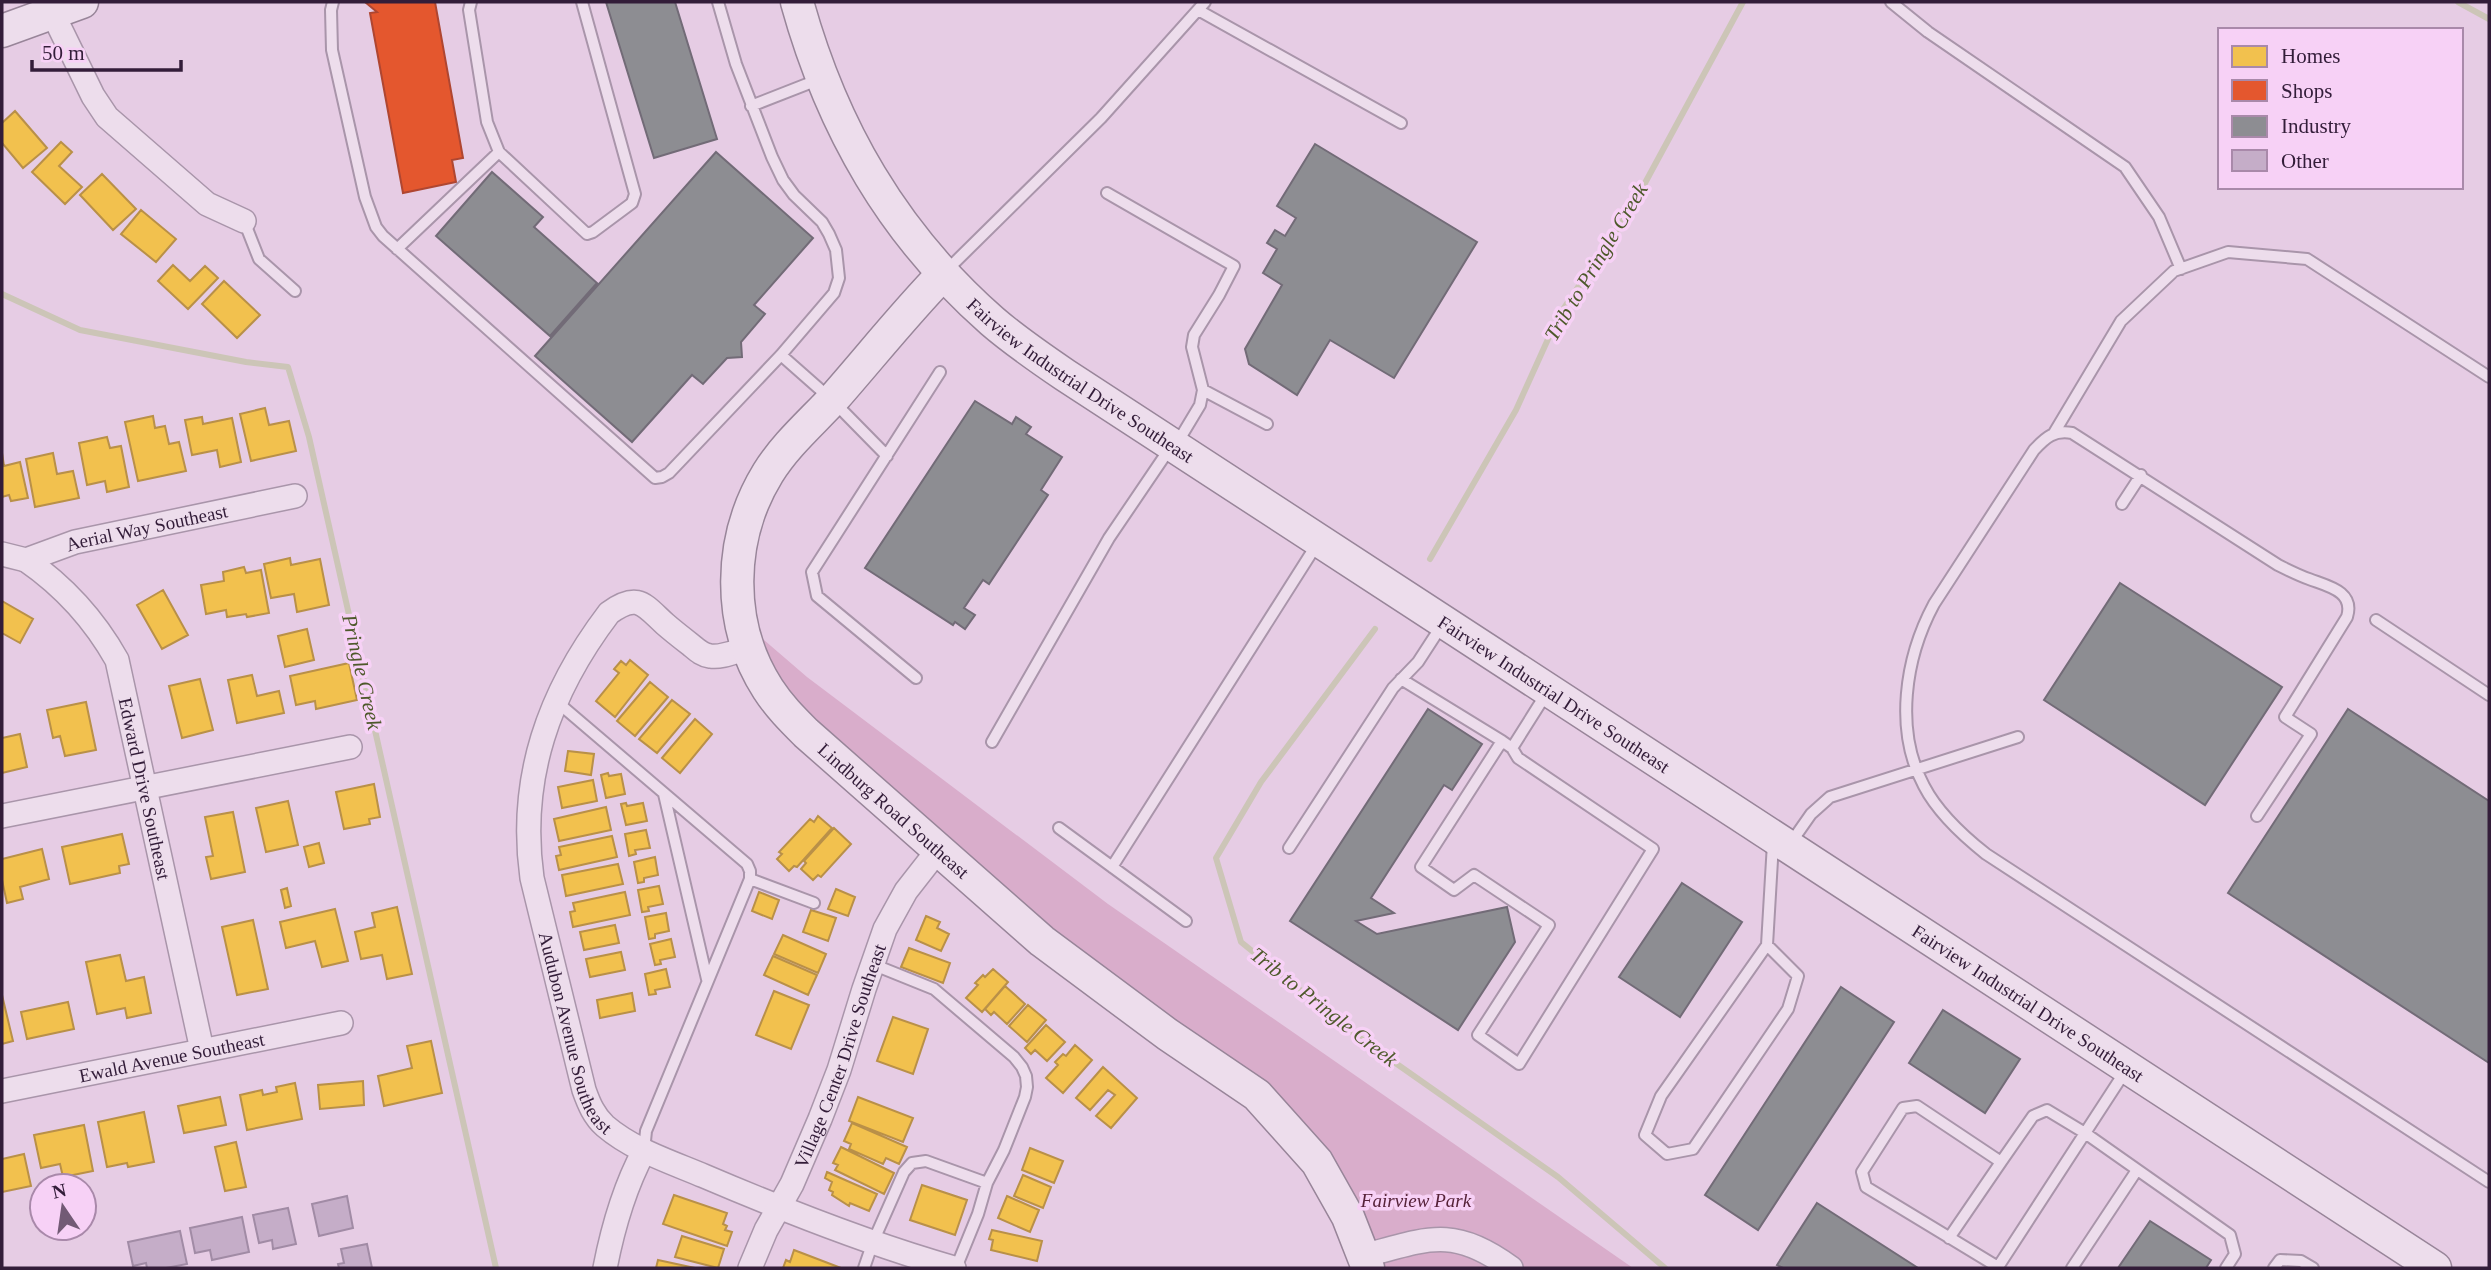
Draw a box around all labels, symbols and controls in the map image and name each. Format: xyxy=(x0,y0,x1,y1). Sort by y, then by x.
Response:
scale bar xyxy=(32,28,180,72)
legend xyxy=(2218,28,2463,189)
text: 50 m xyxy=(42,41,85,65)
text: Homes xyxy=(2281,44,2341,68)
text: Shops xyxy=(2281,79,2332,103)
text: Industry xyxy=(2281,114,2351,138)
text: Other xyxy=(2281,149,2329,173)
water label: Trib to Pringle Creek xyxy=(1539,178,1653,345)
street label: Fairview Industrial Drive Southeast xyxy=(963,294,1198,467)
street label: Aerial Way Southeast xyxy=(63,500,230,555)
water label: Pringle Creek xyxy=(337,611,387,733)
street label: Fairview Industrial Drive Southeast xyxy=(1434,611,1674,777)
street label: Edward Drive Southeast xyxy=(115,696,175,882)
street label: Lindburg Road Southeast xyxy=(814,738,974,883)
street label: Fairview Industrial Drive Southeast xyxy=(1909,920,2148,1086)
street label: Audubon Avenue Southeast xyxy=(535,930,617,1139)
street label: Village Center Drive Southeast xyxy=(790,940,890,1171)
water label: Trib to Pringle Creek xyxy=(1246,942,1403,1072)
street label: Ewald Avenue Southeast xyxy=(77,1028,267,1086)
north arrow xyxy=(28,1172,98,1242)
text: N xyxy=(50,1179,69,1203)
park label: Fairview Park xyxy=(1360,1190,1472,1211)

